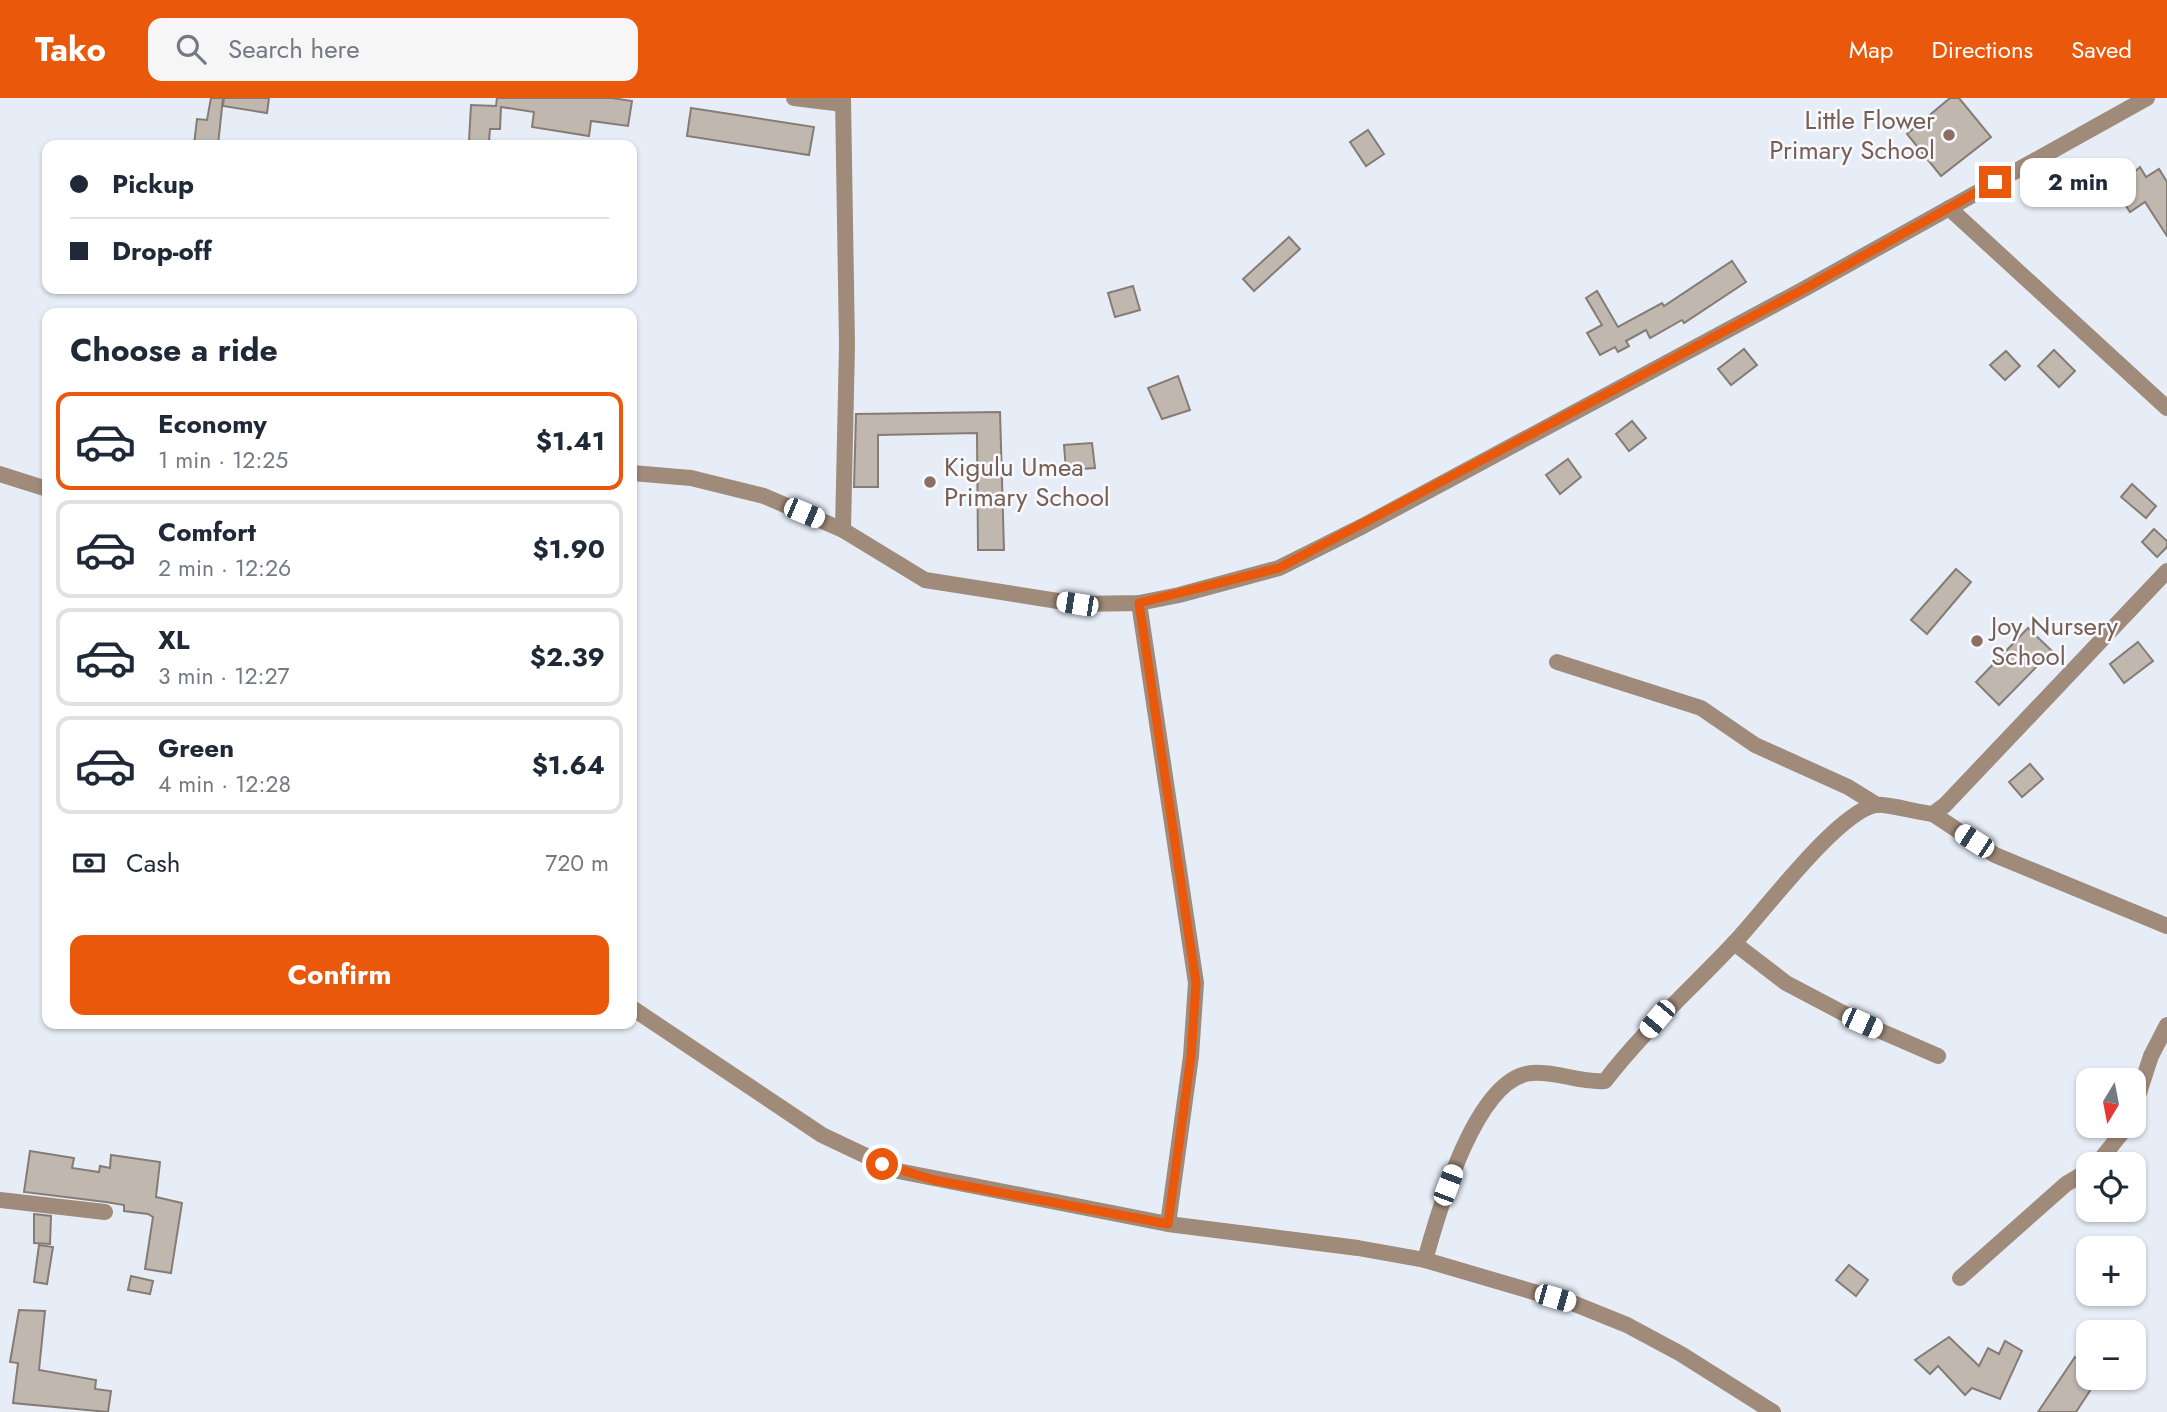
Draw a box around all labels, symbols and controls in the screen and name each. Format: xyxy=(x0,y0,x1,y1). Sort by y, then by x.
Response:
search box xyxy=(148,18,638,81)
text: Tako xyxy=(35,26,106,73)
icon: search xyxy=(172,30,210,68)
text: Search here xyxy=(228,30,360,68)
text: Map xyxy=(1849,32,1894,67)
text: Directions xyxy=(1932,32,2033,67)
text: Saved xyxy=(2071,32,2132,67)
place label: Little Flower Primary School xyxy=(1769,101,1935,169)
marker: Little Flower Primary School xyxy=(1941,127,1957,143)
callout: 2 min xyxy=(2020,158,2135,206)
text: Pickup xyxy=(112,165,194,203)
text: 2 min xyxy=(2048,165,2108,199)
route end xyxy=(1979,166,2011,198)
text: Drop-off xyxy=(112,232,212,270)
text: Choose a ride xyxy=(70,327,278,373)
text: Economy xyxy=(158,405,267,443)
icon: car xyxy=(74,410,137,473)
text: $1.41 xyxy=(536,422,605,460)
text: 1 min · 12:25 xyxy=(158,443,288,477)
place label: Kigulu Umea Primary School xyxy=(944,448,1110,516)
marker: Kigulu Umea Primary School xyxy=(922,474,938,490)
car xyxy=(781,495,828,531)
text: Comfort xyxy=(158,513,256,551)
icon: car xyxy=(74,518,137,581)
text: $1.90 xyxy=(533,530,605,568)
text: 2 min · 12:26 xyxy=(158,551,291,585)
car xyxy=(1055,590,1100,618)
place label: Joy Nursery School xyxy=(1988,607,2119,675)
text: XL xyxy=(158,621,190,659)
icon: car xyxy=(74,626,137,689)
marker: Joy Nursery School xyxy=(1969,633,1985,649)
text: $2.39 xyxy=(530,638,605,676)
text: 3 min · 12:27 xyxy=(158,659,290,693)
text: Green xyxy=(158,729,234,767)
icon: car xyxy=(74,734,137,797)
text: $1.64 xyxy=(532,746,605,784)
text: 4 min · 12:28 xyxy=(158,767,291,801)
car xyxy=(1951,821,1998,861)
icon: cash xyxy=(70,844,108,882)
text: Cash xyxy=(126,844,180,882)
text: 720 m xyxy=(545,846,609,880)
button: Confirm xyxy=(70,935,609,1015)
car xyxy=(1636,996,1679,1042)
car xyxy=(1839,1005,1886,1041)
north arrow xyxy=(2076,1068,2146,1138)
map controls xyxy=(2076,1068,2146,1390)
route start xyxy=(866,1148,898,1180)
button: locate xyxy=(2076,1152,2146,1222)
car xyxy=(1431,1162,1466,1208)
button: + xyxy=(2076,1236,2146,1306)
car xyxy=(1532,1282,1579,1314)
button: − xyxy=(2076,1320,2146,1390)

